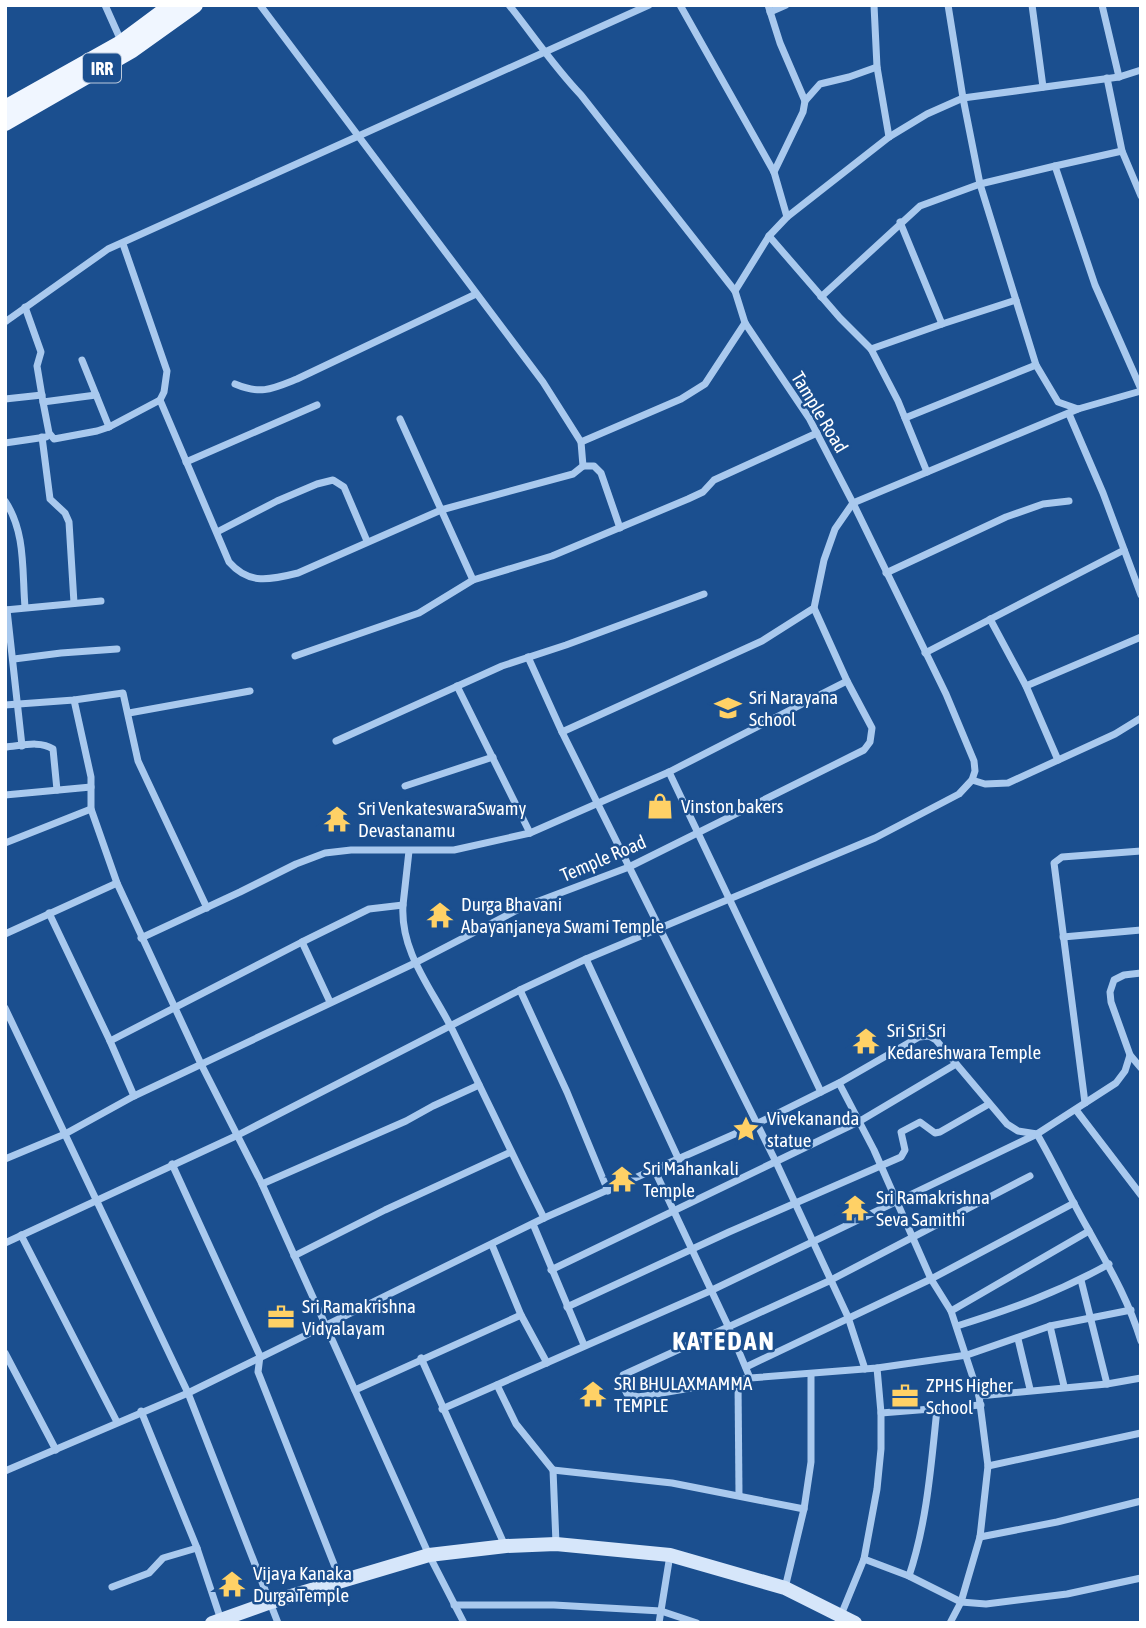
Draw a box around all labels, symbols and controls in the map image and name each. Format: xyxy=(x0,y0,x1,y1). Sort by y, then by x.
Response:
road number: IRR xyxy=(83,54,121,82)
street label: Tample Road xyxy=(787,367,853,457)
place label: Sri Narayana School xyxy=(749,686,838,730)
school or university icon: Sri Narayana School xyxy=(713,693,743,723)
shop icon: Vinston bakers xyxy=(645,791,675,821)
place label: Vinston bakers xyxy=(681,795,784,817)
place label: Sri VenkateswaraSwamy Devastanamu xyxy=(358,797,526,841)
temple icon: Sri VenkateswaraSwamy Devastanamu xyxy=(322,804,352,834)
street label: Temple Road xyxy=(557,830,649,886)
place label: Durga Bhavani Abayanjaneya Swami Temple xyxy=(461,893,664,937)
temple icon: Durga Bhavani Abayanjaneya Swami Temple xyxy=(425,900,455,930)
place label: Sri Sri Sri Kedareshwara Temple xyxy=(887,1019,1041,1063)
temple icon: Sri Sri Sri Kedareshwara Temple xyxy=(851,1026,881,1056)
place label: Vivekananda statue xyxy=(767,1107,859,1151)
place icon: Vivekananda statue xyxy=(731,1114,761,1144)
place label: Sri Mahankali Temple xyxy=(643,1157,739,1201)
temple icon: Sri Mahankali Temple xyxy=(607,1164,637,1194)
place label: Sri Ramakrishna Seva Samithi xyxy=(876,1186,990,1230)
temple icon: Sri Ramakrishna Seva Samithi xyxy=(840,1193,870,1223)
place label: Sri Ramakrishna Vidyalayam xyxy=(302,1295,416,1339)
office icon: Sri Ramakrishna Vidyalayam xyxy=(266,1302,296,1332)
district label: KATEDAN xyxy=(672,1326,776,1356)
place label: SRI BHULAXMAMMA TEMPLE xyxy=(614,1372,753,1416)
place label: ZPHS Higher School xyxy=(926,1374,1013,1418)
temple icon: SRI BHULAXMAMMA TEMPLE xyxy=(578,1379,608,1409)
office icon: ZPHS Higher School xyxy=(890,1381,920,1411)
place label: Vijaya Kanaka Durga Temple xyxy=(253,1562,352,1606)
temple icon: Vijaya Kanaka Durga Temple xyxy=(217,1569,247,1599)

